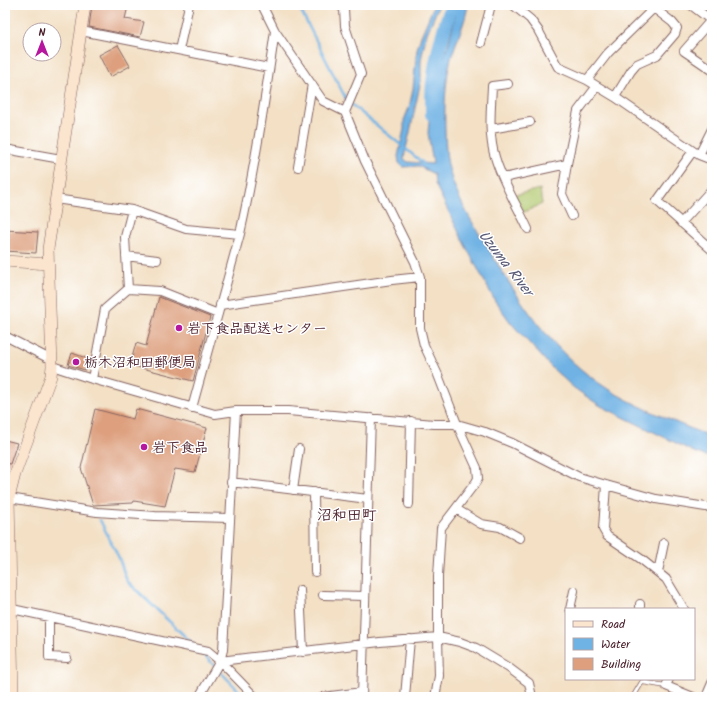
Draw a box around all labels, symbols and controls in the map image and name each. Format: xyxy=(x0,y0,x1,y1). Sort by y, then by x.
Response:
north arrow xyxy=(22,22,62,62)
text: N xyxy=(39,24,46,42)
water label: Uzuma River xyxy=(472,225,541,304)
place label: 岩下食品配送センター xyxy=(187,318,327,340)
marker: 岩下食品配送センター xyxy=(174,323,184,333)
place label: 栃木沼和田郵便局 xyxy=(84,352,196,374)
marker: 栃木沼和田郵便局 xyxy=(71,357,81,367)
place label: 岩下食品 xyxy=(152,437,208,459)
marker: 岩下食品 xyxy=(139,442,149,452)
district label: 沼和田町 xyxy=(317,504,377,528)
legend xyxy=(565,608,695,680)
text: Road xyxy=(601,615,626,634)
text: Water xyxy=(601,635,631,654)
text: Building xyxy=(601,655,641,674)

